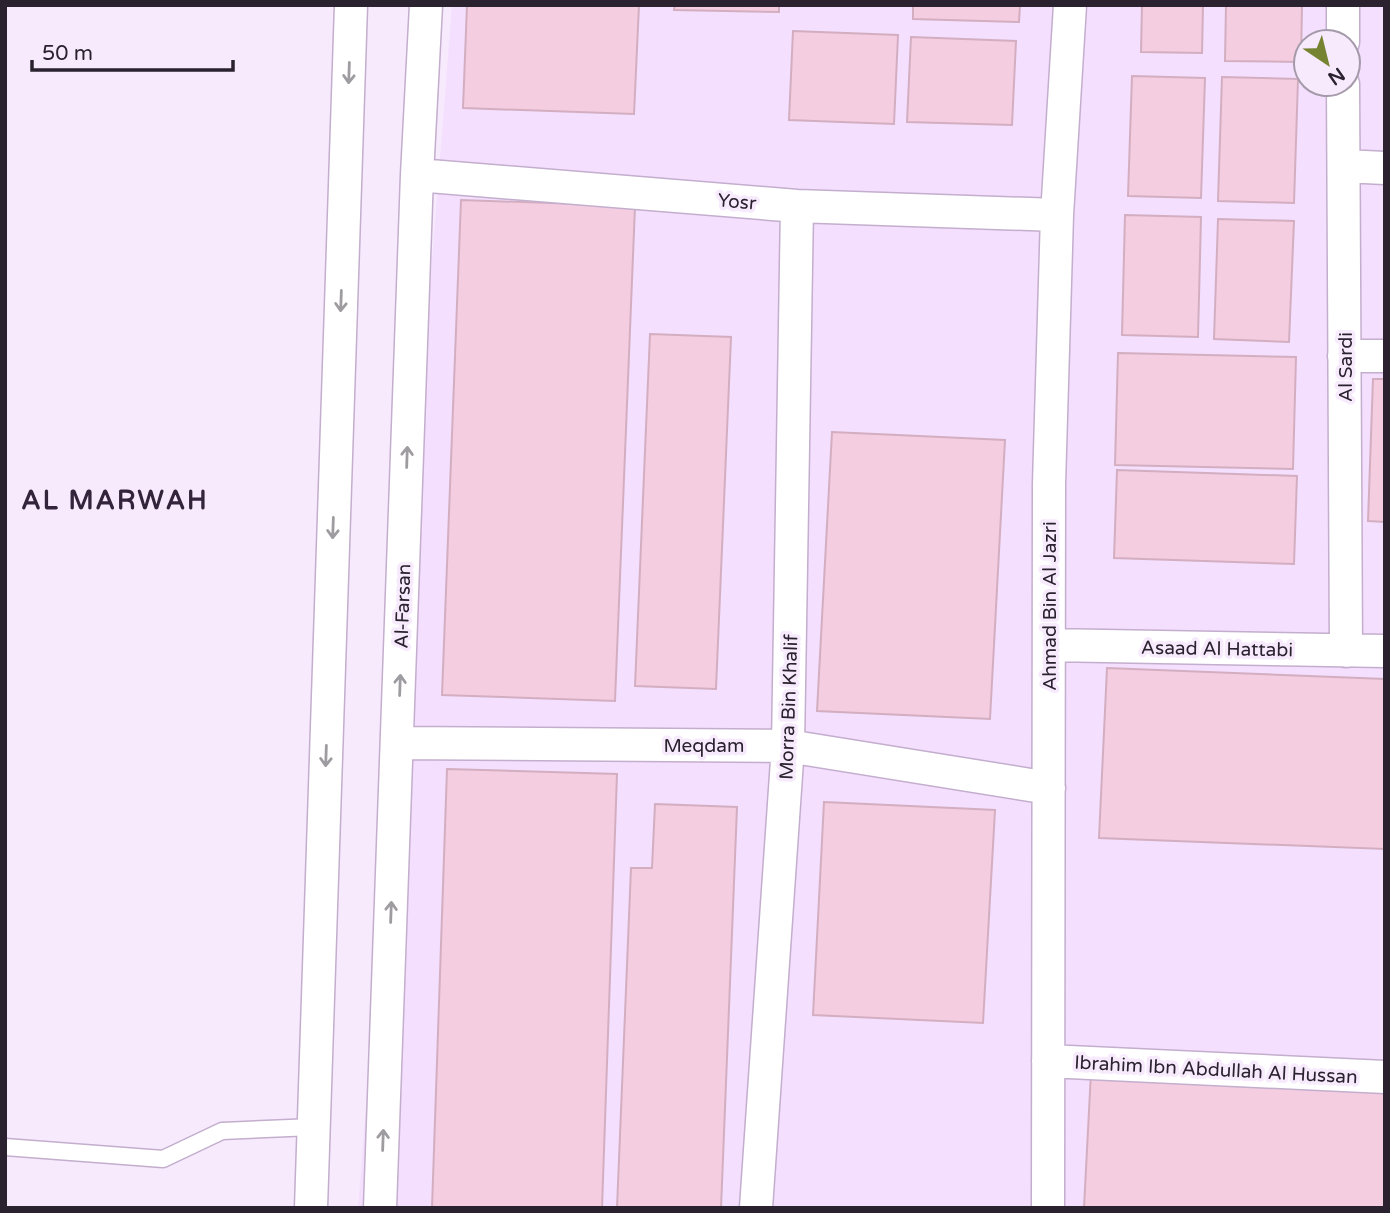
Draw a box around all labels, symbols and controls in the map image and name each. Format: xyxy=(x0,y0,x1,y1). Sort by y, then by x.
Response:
scale bar xyxy=(32,28,233,72)
north arrow xyxy=(1292,28,1362,98)
text: 50 m xyxy=(42,41,93,66)
one-way arrow xyxy=(342,62,355,85)
text: N xyxy=(1324,63,1349,89)
street label: Yosr xyxy=(717,189,758,215)
one-way arrow xyxy=(334,289,348,312)
street label: Al Sardi xyxy=(1335,332,1357,402)
one-way arrow xyxy=(401,446,414,469)
district label: AL MARWAH xyxy=(21,485,209,516)
one-way arrow xyxy=(327,516,340,539)
street label: Ahmad Bin Al Jazri xyxy=(1039,521,1061,691)
street label: Al-Farsan xyxy=(391,563,415,649)
street label: Morra Bin Khalif xyxy=(775,633,803,780)
street label: Asaad Al Hattabi xyxy=(1141,637,1293,661)
one-way arrow xyxy=(393,674,406,697)
street label: Meqdam xyxy=(664,735,744,757)
one-way arrow xyxy=(319,744,332,767)
one-way arrow xyxy=(385,901,398,924)
street label: Ibrahim Ibn Abdullah Al Hussan xyxy=(1074,1052,1358,1088)
one-way arrow xyxy=(376,1128,390,1151)

